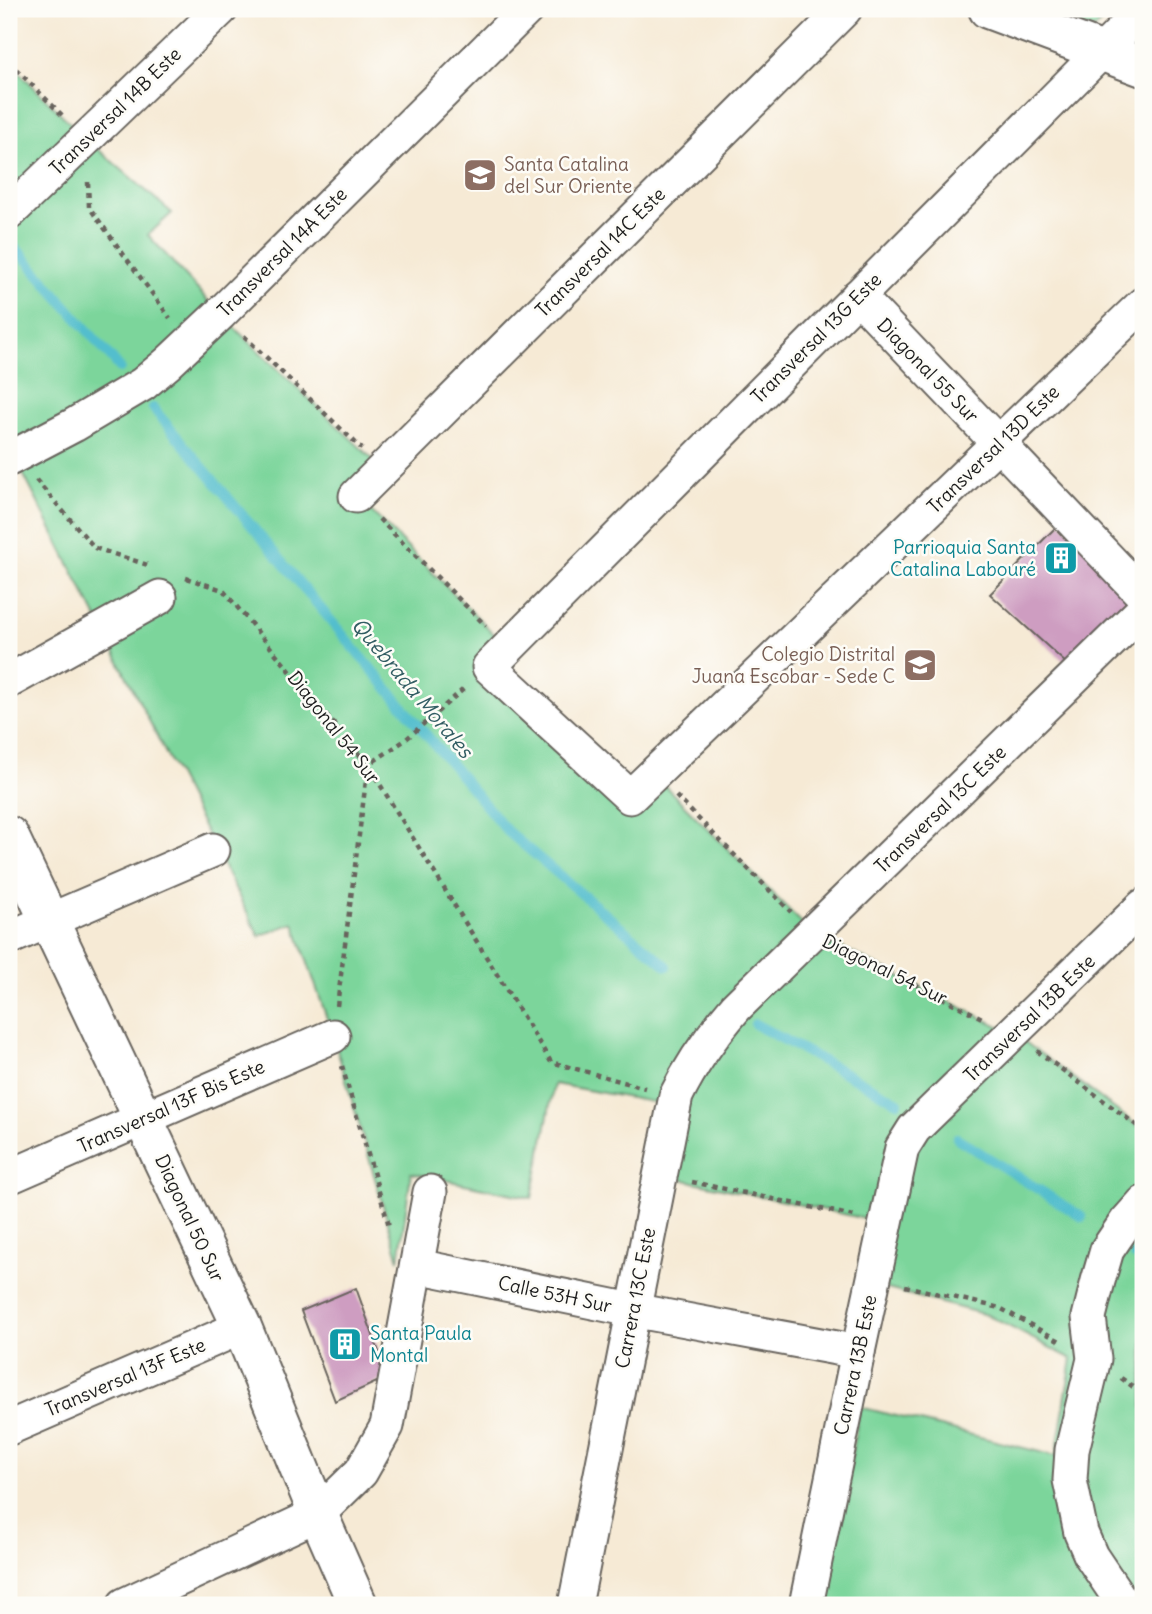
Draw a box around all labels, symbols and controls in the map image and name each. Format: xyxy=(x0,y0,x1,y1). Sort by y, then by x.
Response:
street label: Transversal 14B Este xyxy=(44,42,186,180)
place label: Santa Catalina del Sur Oriente xyxy=(504,152,632,198)
school or university icon: Santa Catalina del Sur Oriente xyxy=(461,156,499,194)
street label: Transversal 14A Este xyxy=(212,182,352,322)
street label: Transversal 14C Este xyxy=(530,182,670,322)
street label: Transversal 13G Este xyxy=(746,268,886,408)
street label: Diagonal 55 Sur xyxy=(872,313,984,427)
street label: Transversal 13D Este xyxy=(922,380,1064,518)
place label: Parrioquia Santa Catalina Labouré xyxy=(890,535,1036,581)
building icon: Parrioquia Santa Catalina Labouré xyxy=(1042,539,1080,577)
water label: Quebrada Morales xyxy=(346,612,480,765)
place label: Colegio Distrital Juana Escobar - Sede C xyxy=(692,642,895,688)
school or university icon: Colegio Distrital Juana Escobar - Sede C xyxy=(901,646,939,684)
street label: Diagonal 54 Sur xyxy=(283,666,386,788)
street label: Transversal 13C Este xyxy=(869,740,1011,878)
street label: Diagonal 54 Sur xyxy=(819,928,952,1010)
street label: Transversal 13B Este xyxy=(958,949,1100,1087)
street label: Transversal 13F Bis Este xyxy=(74,1054,268,1158)
street label: Diagonal 50 Sur xyxy=(150,1150,230,1286)
street label: Carrera 13C Este xyxy=(610,1226,660,1370)
street label: Calle 53H Sur xyxy=(496,1270,614,1318)
street label: Carrera 13B Este xyxy=(828,1293,882,1437)
place label: Santa Paula Montal xyxy=(370,1321,472,1367)
building icon: Santa Paula Montal xyxy=(326,1325,364,1363)
street label: Transversal 13F Este xyxy=(41,1332,209,1422)

